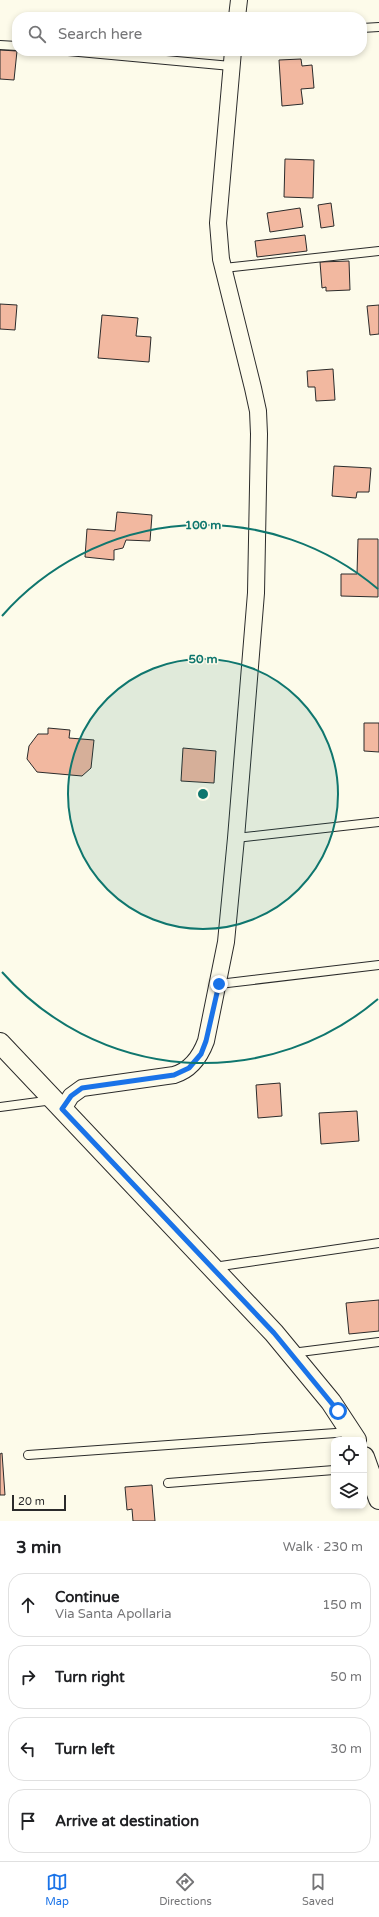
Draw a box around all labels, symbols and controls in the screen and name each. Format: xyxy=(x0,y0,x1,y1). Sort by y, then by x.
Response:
search box xyxy=(12,12,367,56)
icon: search xyxy=(26,23,48,45)
text: Search here xyxy=(58,25,142,43)
text: 100 m xyxy=(185,518,221,532)
text: 50 m xyxy=(188,652,218,666)
centre of rings xyxy=(196,787,210,801)
route end xyxy=(210,975,228,993)
route start xyxy=(329,1402,347,1420)
map controls xyxy=(331,1437,367,1509)
button: locate xyxy=(331,1437,367,1473)
button: layers xyxy=(331,1473,367,1509)
scale bar xyxy=(12,1493,66,1512)
text: 20 m xyxy=(18,1495,45,1508)
text: 3 min xyxy=(16,1537,61,1558)
text: Walk · 230 m xyxy=(283,1539,363,1555)
text: Continue xyxy=(55,1588,119,1606)
icon: ahead xyxy=(17,1594,39,1616)
text: 150 m xyxy=(322,1597,362,1613)
text: Via Santa Apollaria xyxy=(55,1606,172,1622)
icon: right xyxy=(17,1666,39,1688)
text: Turn right xyxy=(55,1668,125,1686)
text: 50 m xyxy=(330,1669,362,1685)
icon: left xyxy=(17,1738,39,1760)
text: Turn left xyxy=(55,1740,115,1758)
text: 30 m xyxy=(330,1741,362,1757)
icon: arrive xyxy=(17,1810,39,1832)
text: Arrive at destination xyxy=(55,1812,199,1830)
tab: Map xyxy=(45,1871,69,1908)
tab: Directions xyxy=(159,1871,212,1908)
tab: Saved xyxy=(302,1871,334,1908)

